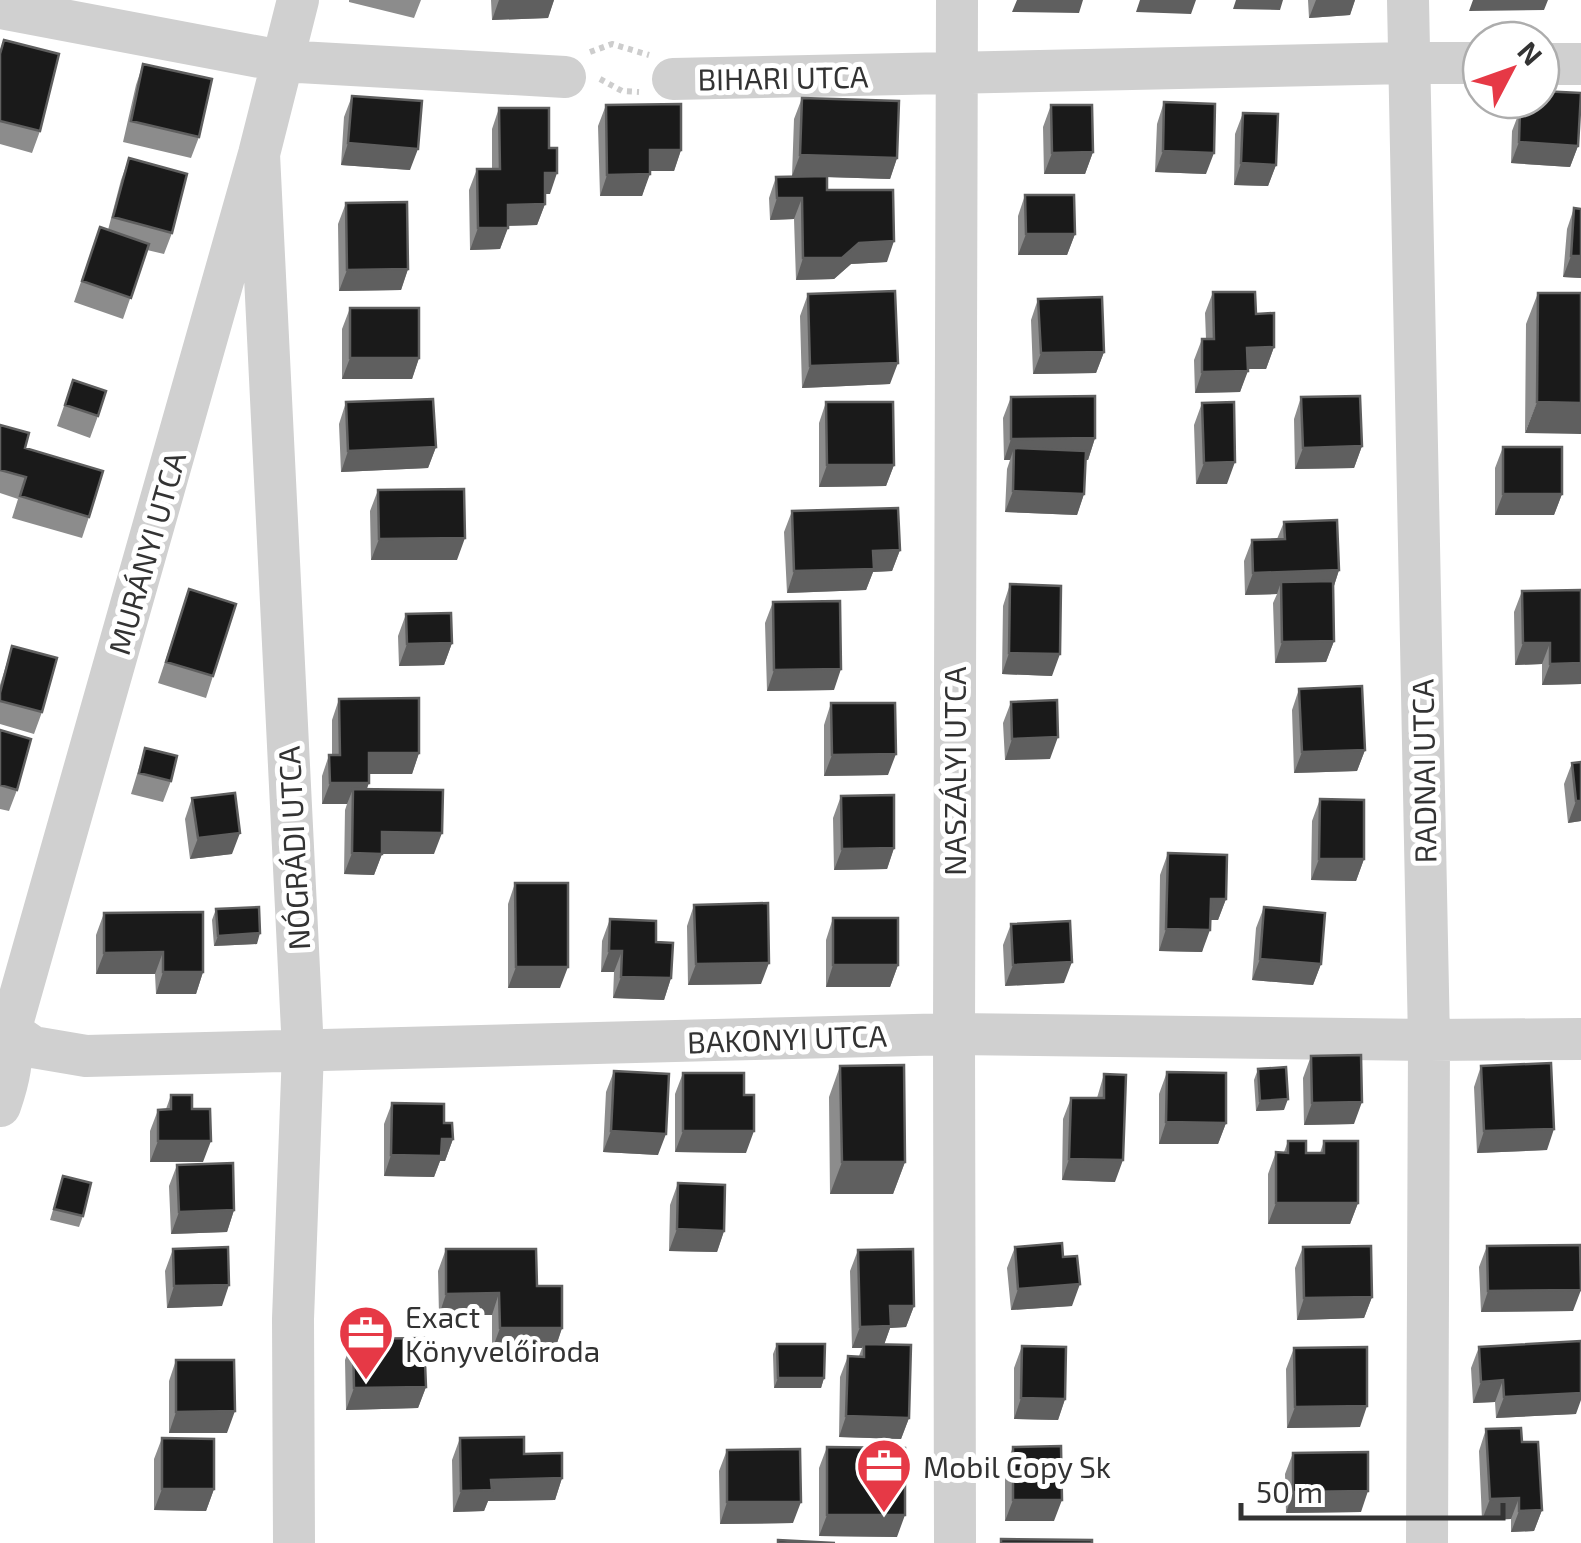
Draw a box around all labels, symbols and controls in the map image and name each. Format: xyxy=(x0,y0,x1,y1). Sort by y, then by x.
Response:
north arrow xyxy=(1461,20,1561,120)
text: N xyxy=(1511,34,1550,72)
street label: BIHARI UTCA xyxy=(697,58,869,96)
street label: MURÁNYI UTCA xyxy=(100,447,192,658)
street label: NASZÁLYI UTCA xyxy=(936,666,972,876)
street label: RADNAI UTCA xyxy=(1403,678,1443,863)
street label: NÓGRÁDI UTCA xyxy=(270,745,316,951)
street label: BAKONYI UTCA xyxy=(686,1017,888,1059)
place label: Exact Könyvelőiroda xyxy=(405,1298,600,1368)
office icon: Exact Könyvelőiroda xyxy=(336,1303,396,1382)
office icon: Mobil Copy Sk xyxy=(854,1436,914,1515)
place label: Mobil Copy Sk xyxy=(923,1448,1111,1484)
scale bar xyxy=(1241,1458,1504,1520)
text: 50 m xyxy=(1256,1473,1323,1509)

